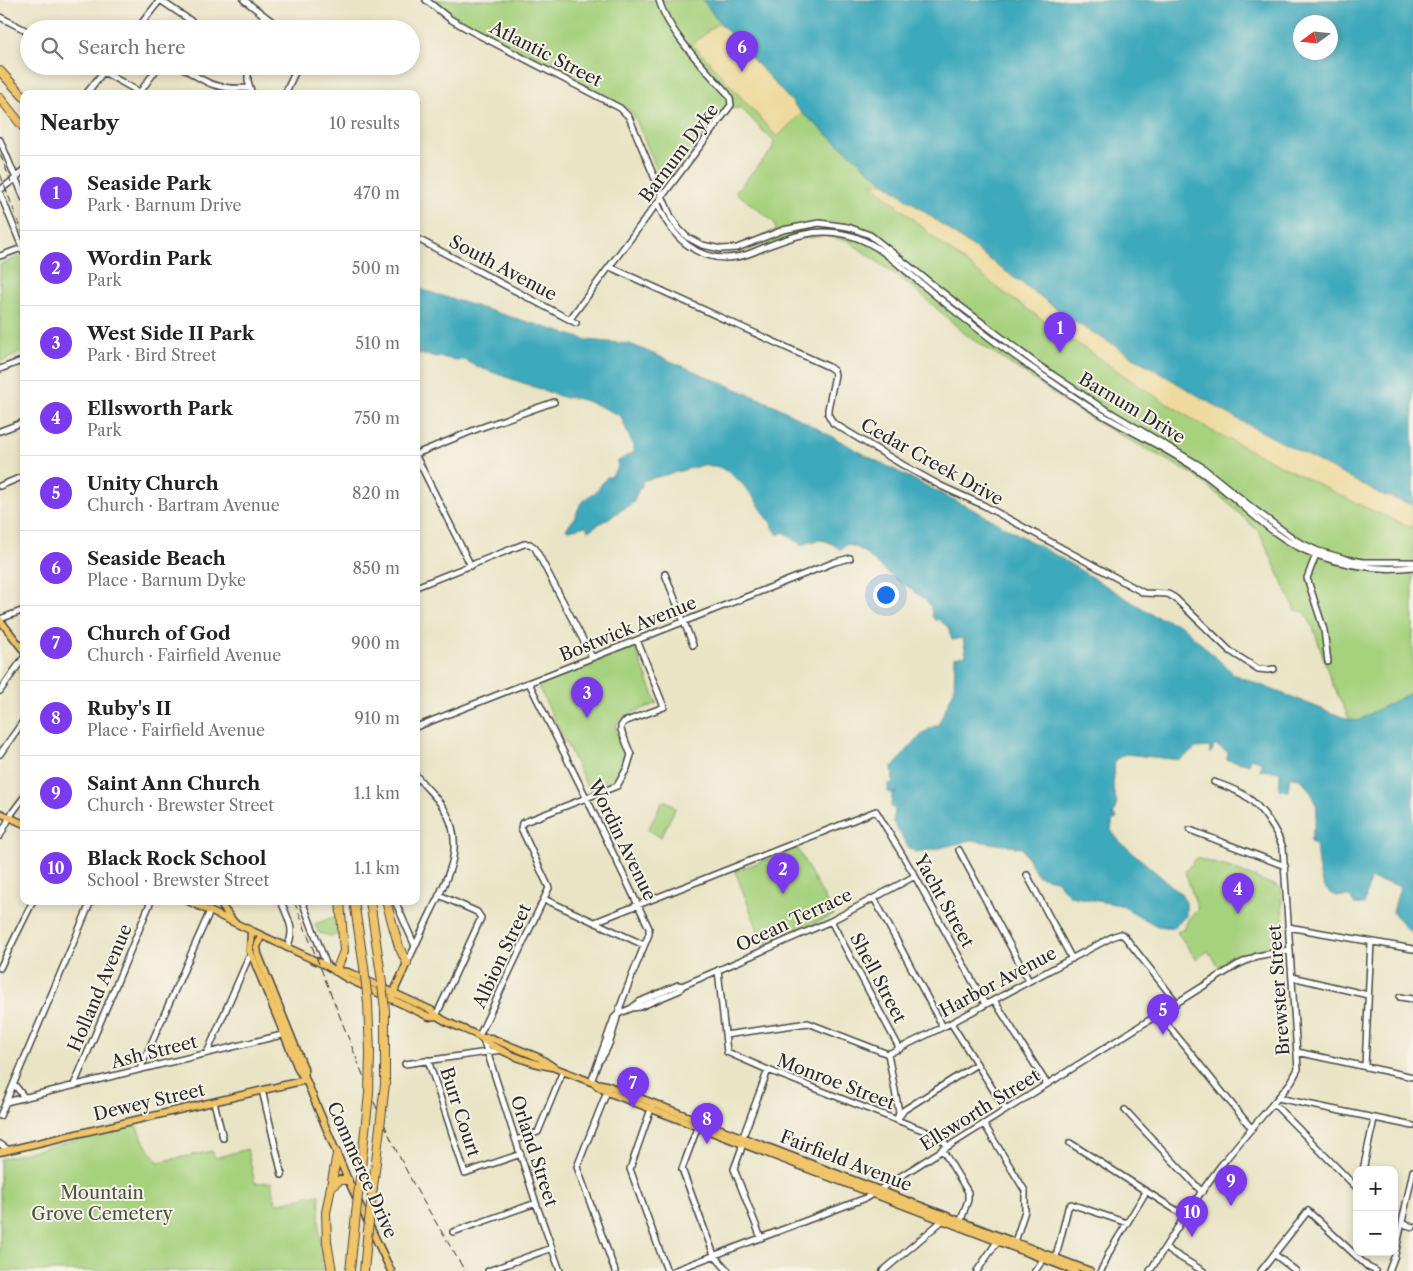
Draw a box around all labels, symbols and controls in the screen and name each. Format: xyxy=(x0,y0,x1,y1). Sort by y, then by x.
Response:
north arrow xyxy=(1293,15,1338,60)
street label: Atlantic Street xyxy=(485,16,606,92)
search box xyxy=(20,20,420,75)
pin: 6 xyxy=(726,31,758,72)
icon: search xyxy=(38,34,66,62)
text: Search here xyxy=(78,36,186,59)
street label: Barnum Dyke xyxy=(635,99,723,207)
text: Nearby xyxy=(40,110,119,135)
text: 10 results xyxy=(329,113,400,133)
text: Seaside Park xyxy=(87,172,211,195)
text: 1 xyxy=(52,183,60,203)
text: 470 m xyxy=(354,183,400,203)
text: Park · Barnum Drive xyxy=(87,195,241,215)
street label: South Avenue xyxy=(445,230,561,306)
text: Wordin Park xyxy=(87,247,212,270)
text: 2 xyxy=(51,258,61,278)
text: 500 m xyxy=(352,258,400,278)
text: Park xyxy=(87,270,122,290)
pin: 1 xyxy=(1044,312,1076,353)
text: West Side II Park xyxy=(87,322,254,345)
text: 3 xyxy=(51,333,61,353)
text: 510 m xyxy=(355,333,400,353)
text: Park · Bird Street xyxy=(87,345,216,365)
street label: Barnum Drive xyxy=(1075,368,1189,448)
text: Ellsworth Park xyxy=(87,397,233,420)
text: 4 xyxy=(51,408,61,428)
text: 750 m xyxy=(354,408,400,428)
street label: Cedar Creek Drive xyxy=(857,414,1007,510)
text: Park xyxy=(87,420,122,440)
text: Unity Church xyxy=(87,472,219,495)
text: 5 xyxy=(52,483,60,503)
text: 820 m xyxy=(352,483,400,503)
text: Church · Bartram Avenue xyxy=(87,495,280,515)
text: Seaside Beach xyxy=(87,547,226,570)
text: 6 xyxy=(51,558,61,578)
text: 850 m xyxy=(353,558,400,578)
text: Place · Barnum Dyke xyxy=(87,570,246,590)
your location xyxy=(873,582,899,608)
street label: Bostwick Avenue xyxy=(556,592,700,666)
text: Church of God xyxy=(87,622,231,645)
text: 7 xyxy=(52,633,60,653)
text: 900 m xyxy=(351,633,400,653)
text: Church · Fairfield Avenue xyxy=(87,645,281,665)
pin: 3 xyxy=(571,677,603,718)
text: Ruby's II xyxy=(87,697,171,720)
text: 8 xyxy=(51,708,61,728)
text: 910 m xyxy=(355,708,400,728)
text: Place · Fairfield Avenue xyxy=(87,720,265,740)
text: Saint Ann Church xyxy=(87,772,260,795)
street label: Wordin Avenue xyxy=(583,775,661,904)
text: 9 xyxy=(51,783,61,803)
text: 1.1 km xyxy=(354,783,400,803)
text: Church · Brewster Street xyxy=(87,795,274,815)
text: Black Rock School xyxy=(87,847,267,870)
street label: Yacht Street xyxy=(909,850,979,952)
pin: 2 xyxy=(767,853,799,894)
text: 10 xyxy=(47,858,65,878)
text: 1.1 km xyxy=(354,858,400,878)
text: School · Brewster Street xyxy=(87,870,269,890)
pin: 4 xyxy=(1222,873,1254,914)
street label: Ocean Terrace xyxy=(732,884,856,956)
street label: Albion Street xyxy=(468,900,536,1013)
street label: Holland Avenue xyxy=(63,921,137,1055)
street label: Brewster Street xyxy=(1263,923,1295,1056)
street label: Shell Street xyxy=(845,929,911,1027)
street label: Harbor Avenue xyxy=(936,942,1060,1022)
pin: 5 xyxy=(1147,994,1179,1035)
street label: Ash Street xyxy=(108,1030,200,1074)
street label: Monroe Street xyxy=(774,1049,899,1115)
street label: Burr Court xyxy=(435,1064,485,1160)
street label: Ellsworth Street xyxy=(916,1064,1045,1156)
pin: 7 xyxy=(617,1067,649,1108)
street label: Dewey Street xyxy=(91,1078,208,1126)
street label: Orland Street xyxy=(506,1093,562,1210)
street label: Commerce Drive xyxy=(322,1098,402,1242)
pin: 8 xyxy=(691,1103,723,1144)
street label: Fairfield Avenue xyxy=(777,1126,915,1196)
pin: 9 xyxy=(1215,1165,1247,1206)
map controls xyxy=(1353,1166,1398,1256)
button: + xyxy=(1353,1166,1398,1211)
park label: Mountain Grove Cemetery xyxy=(31,1182,174,1225)
pin: 10 xyxy=(1176,1196,1208,1237)
button: − xyxy=(1353,1211,1398,1256)

